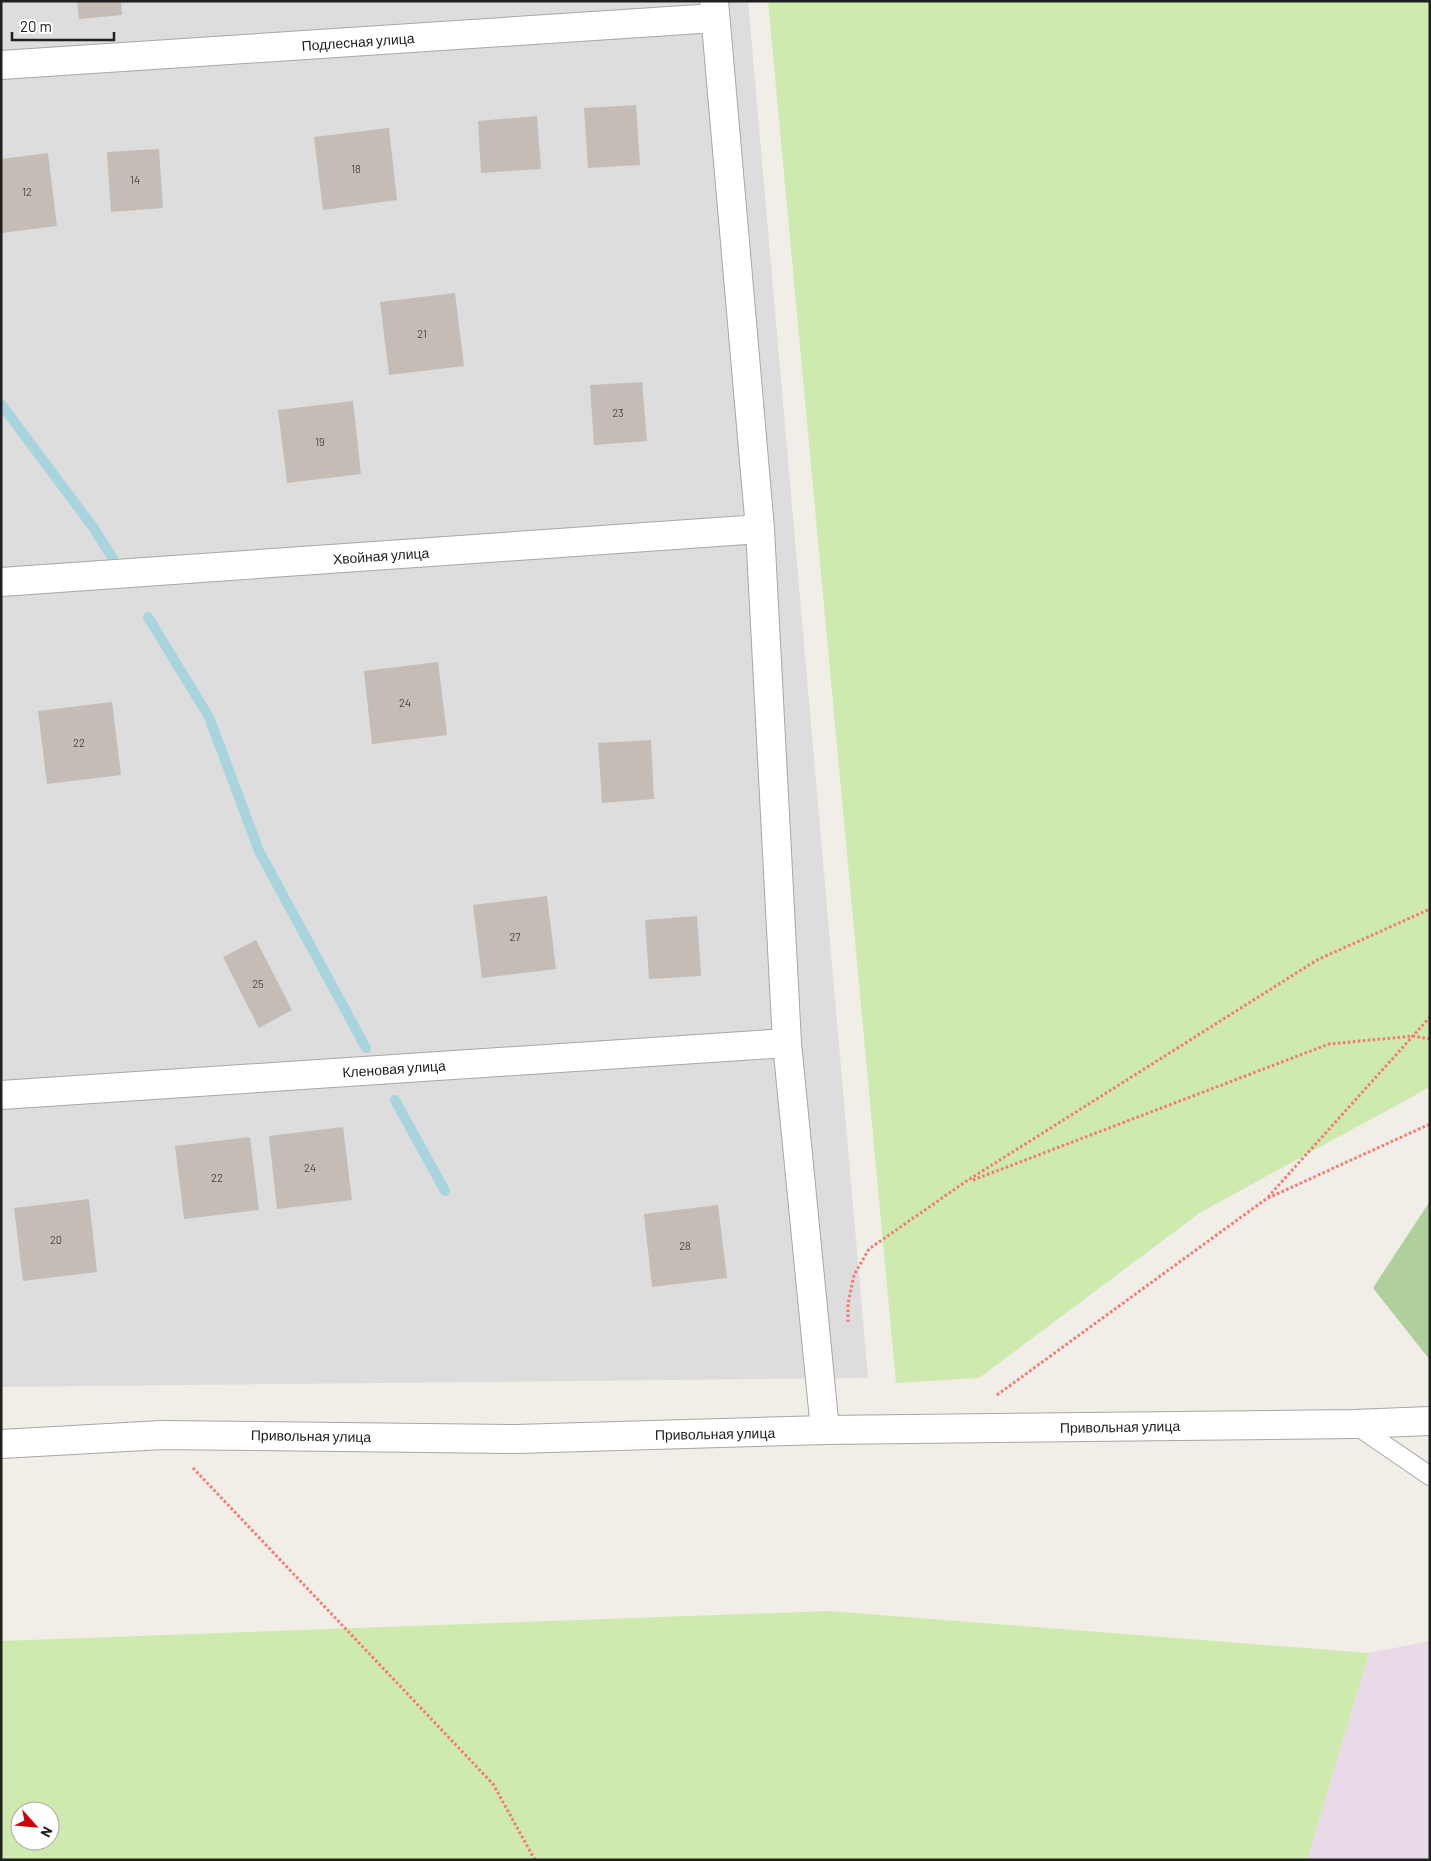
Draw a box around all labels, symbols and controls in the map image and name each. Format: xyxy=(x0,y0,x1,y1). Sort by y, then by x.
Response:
scale bar xyxy=(12,10,115,42)
text: 20 m xyxy=(20,17,52,35)
street label: Подлесная улица xyxy=(301,29,415,54)
house number: 18 xyxy=(351,162,361,175)
house number: 14 xyxy=(130,173,140,186)
house number: 12 xyxy=(22,185,32,198)
house number: 21 xyxy=(417,327,427,340)
house number: 23 xyxy=(612,406,624,419)
house number: 19 xyxy=(315,435,325,448)
street label: Хвойная улица xyxy=(332,544,430,567)
house number: 24 xyxy=(399,696,411,709)
house number: 22 xyxy=(73,736,85,749)
house number: 27 xyxy=(509,930,521,943)
house number: 25 xyxy=(252,977,264,990)
street label: Кленовая улица xyxy=(342,1056,446,1081)
house number: 24 xyxy=(304,1161,316,1174)
house number: 22 xyxy=(211,1171,223,1184)
house number: 20 xyxy=(50,1233,62,1246)
house number: 28 xyxy=(679,1239,691,1252)
street label: Привольная улица xyxy=(1060,1417,1180,1436)
street label: Привольная улица xyxy=(655,1424,775,1443)
street label: Привольная улица xyxy=(251,1426,371,1445)
north arrow xyxy=(10,1801,60,1851)
text: N xyxy=(37,1824,57,1840)

